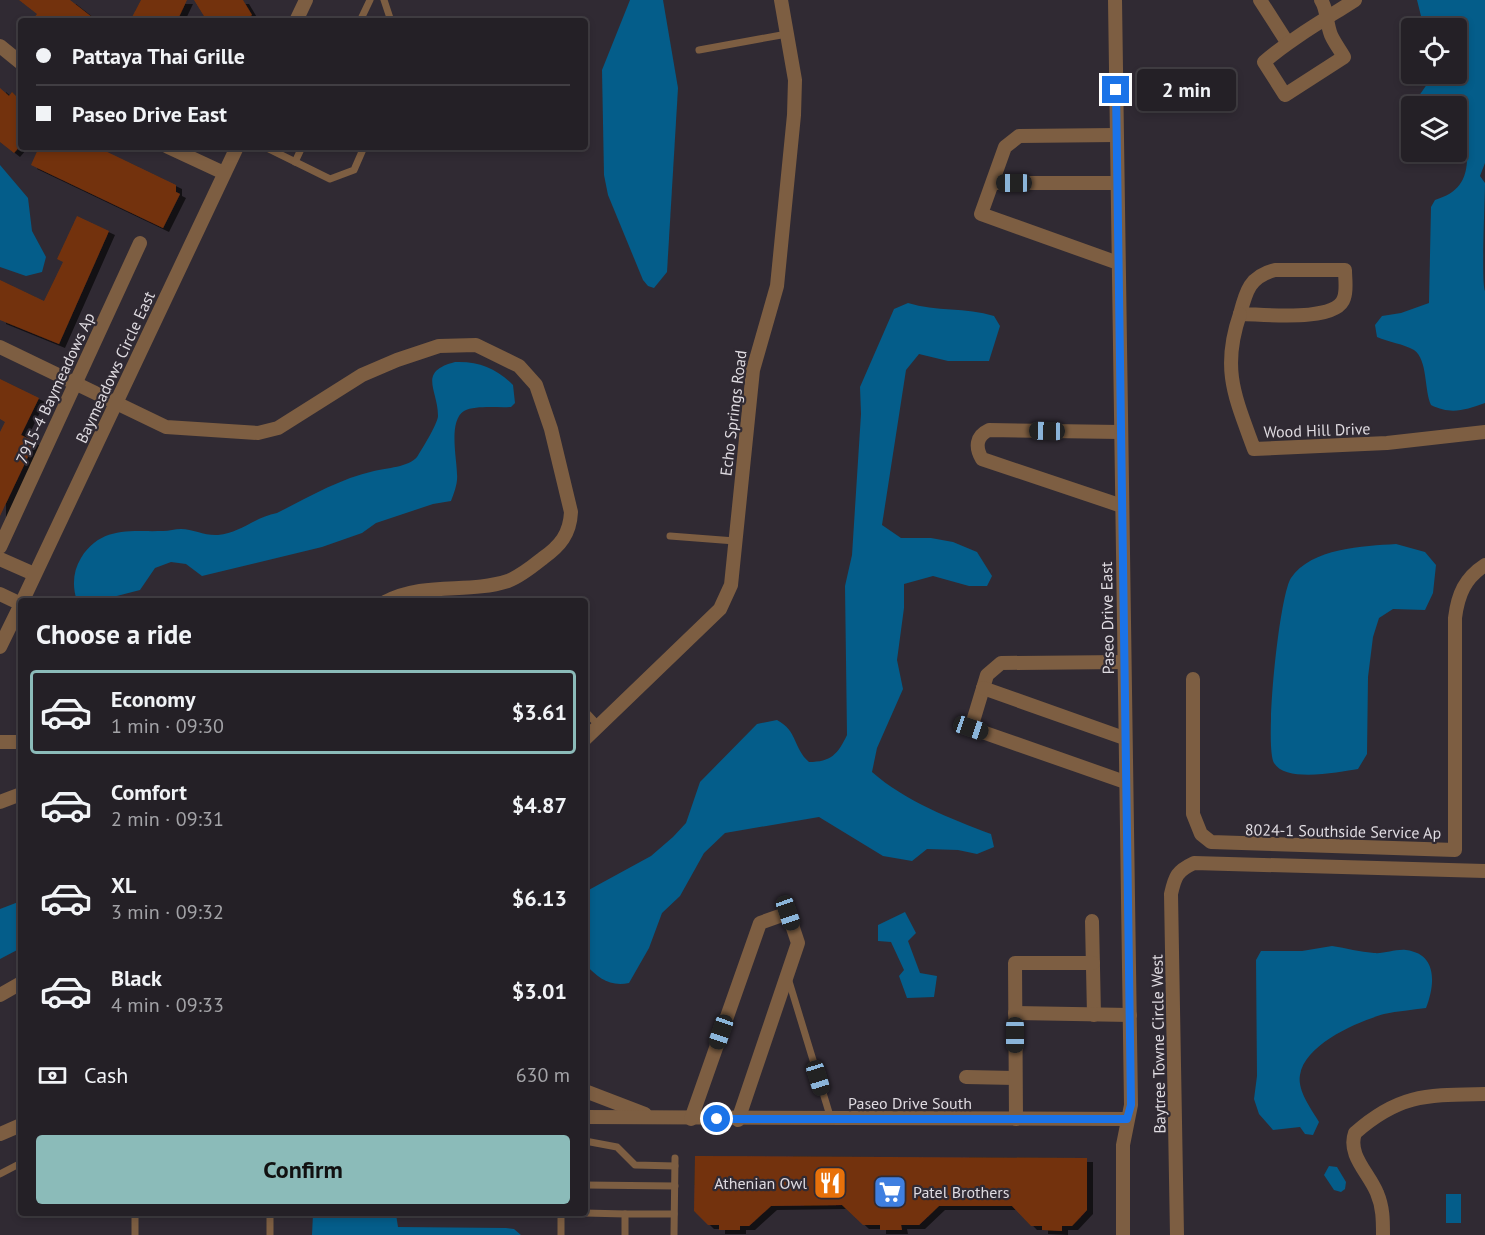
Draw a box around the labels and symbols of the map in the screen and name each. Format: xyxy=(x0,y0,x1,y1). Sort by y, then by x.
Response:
callout: 2 min xyxy=(1137,69,1236,111)
route end xyxy=(1102,76,1129,103)
car xyxy=(996,174,1032,192)
street label: Baymeadows Circle East xyxy=(71,287,159,446)
street label: 7915-4 Baymeadows Ap xyxy=(11,309,99,467)
street label: Echo Springs Road xyxy=(715,349,751,477)
street label: Wood Hill Drive xyxy=(1263,418,1371,442)
car xyxy=(1029,422,1065,440)
street label: Paseo Drive East xyxy=(1096,561,1118,674)
car xyxy=(951,714,991,742)
street label: 8024-1 Southside Service Ap xyxy=(1245,819,1441,843)
car xyxy=(774,893,802,933)
street label: Baytree Towne Circle West xyxy=(1146,954,1170,1134)
car xyxy=(707,1012,735,1052)
car xyxy=(1006,1017,1024,1053)
car xyxy=(804,1058,832,1098)
street label: Paseo Drive South xyxy=(848,1093,972,1113)
route start xyxy=(703,1105,730,1132)
restaurant icon: Athenian Owl xyxy=(812,1165,848,1201)
place label: Athenian Owl xyxy=(714,1173,807,1193)
supermarket icon: Patel Brothers xyxy=(872,1174,908,1210)
place label: Patel Brothers xyxy=(913,1182,1010,1202)

